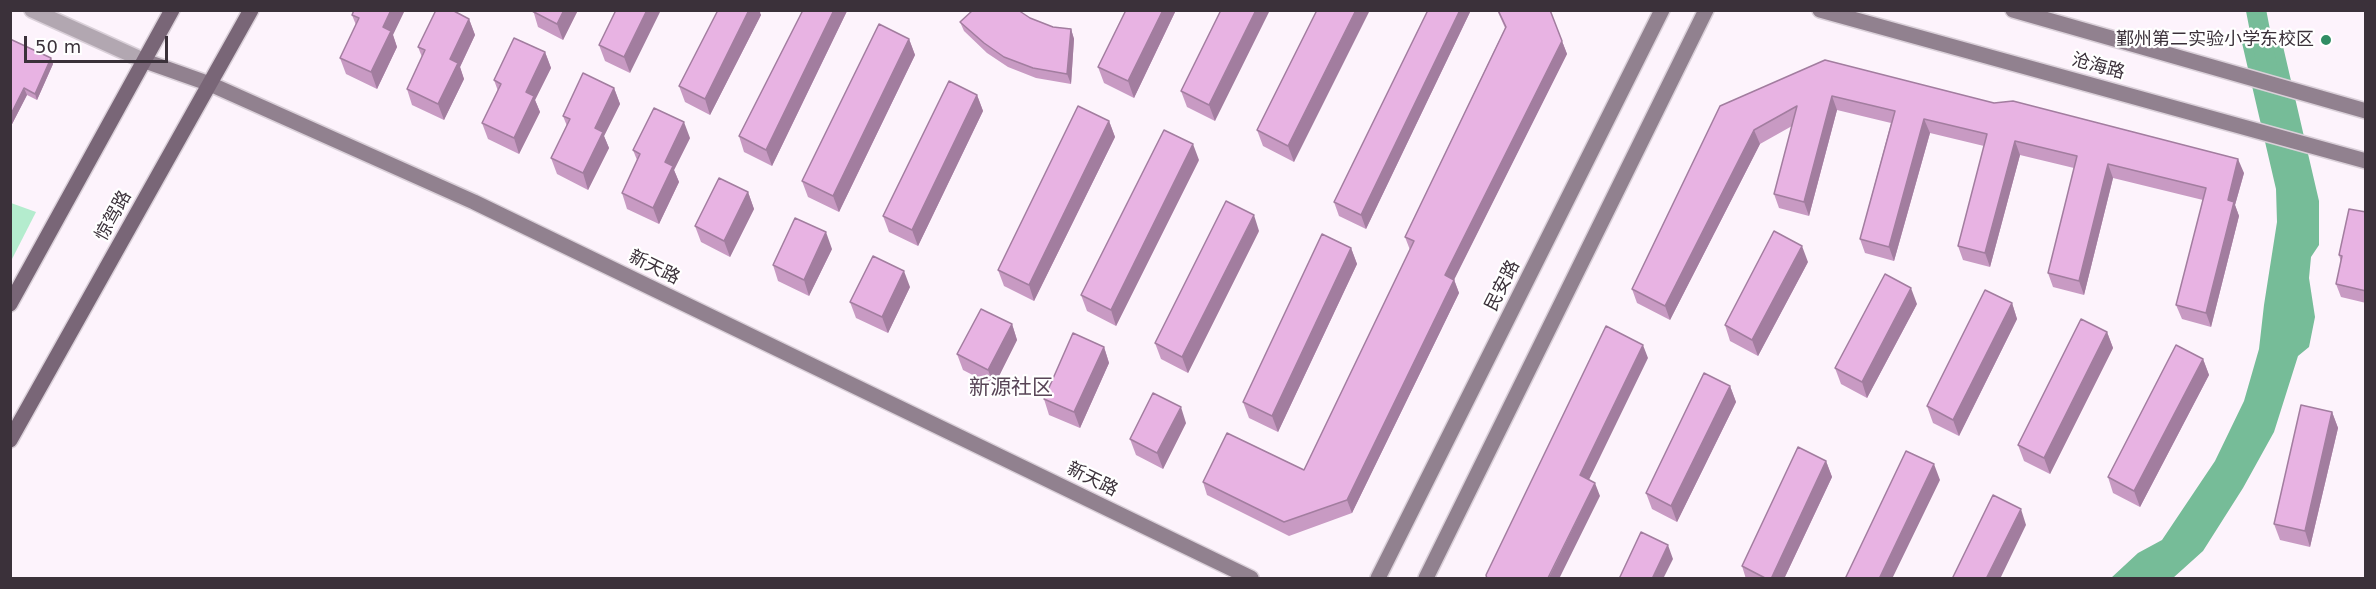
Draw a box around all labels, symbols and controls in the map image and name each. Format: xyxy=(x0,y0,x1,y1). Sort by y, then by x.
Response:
scale bar xyxy=(27,24,171,62)
place label: 鄞州第二实验小学东校区 xyxy=(2116,29,2314,51)
marker: 鄞州第二实验小学东校区 xyxy=(2319,33,2333,47)
text: 50 m xyxy=(35,36,81,57)
street label: 沧海路 xyxy=(2069,50,2127,84)
street label: 惊驾路 xyxy=(91,187,137,245)
street label: 新天路 xyxy=(625,246,683,290)
street label: 民安路 xyxy=(1481,257,1525,315)
district label: 新源社区 xyxy=(969,376,1053,402)
street label: 新天路 xyxy=(1063,458,1121,502)

